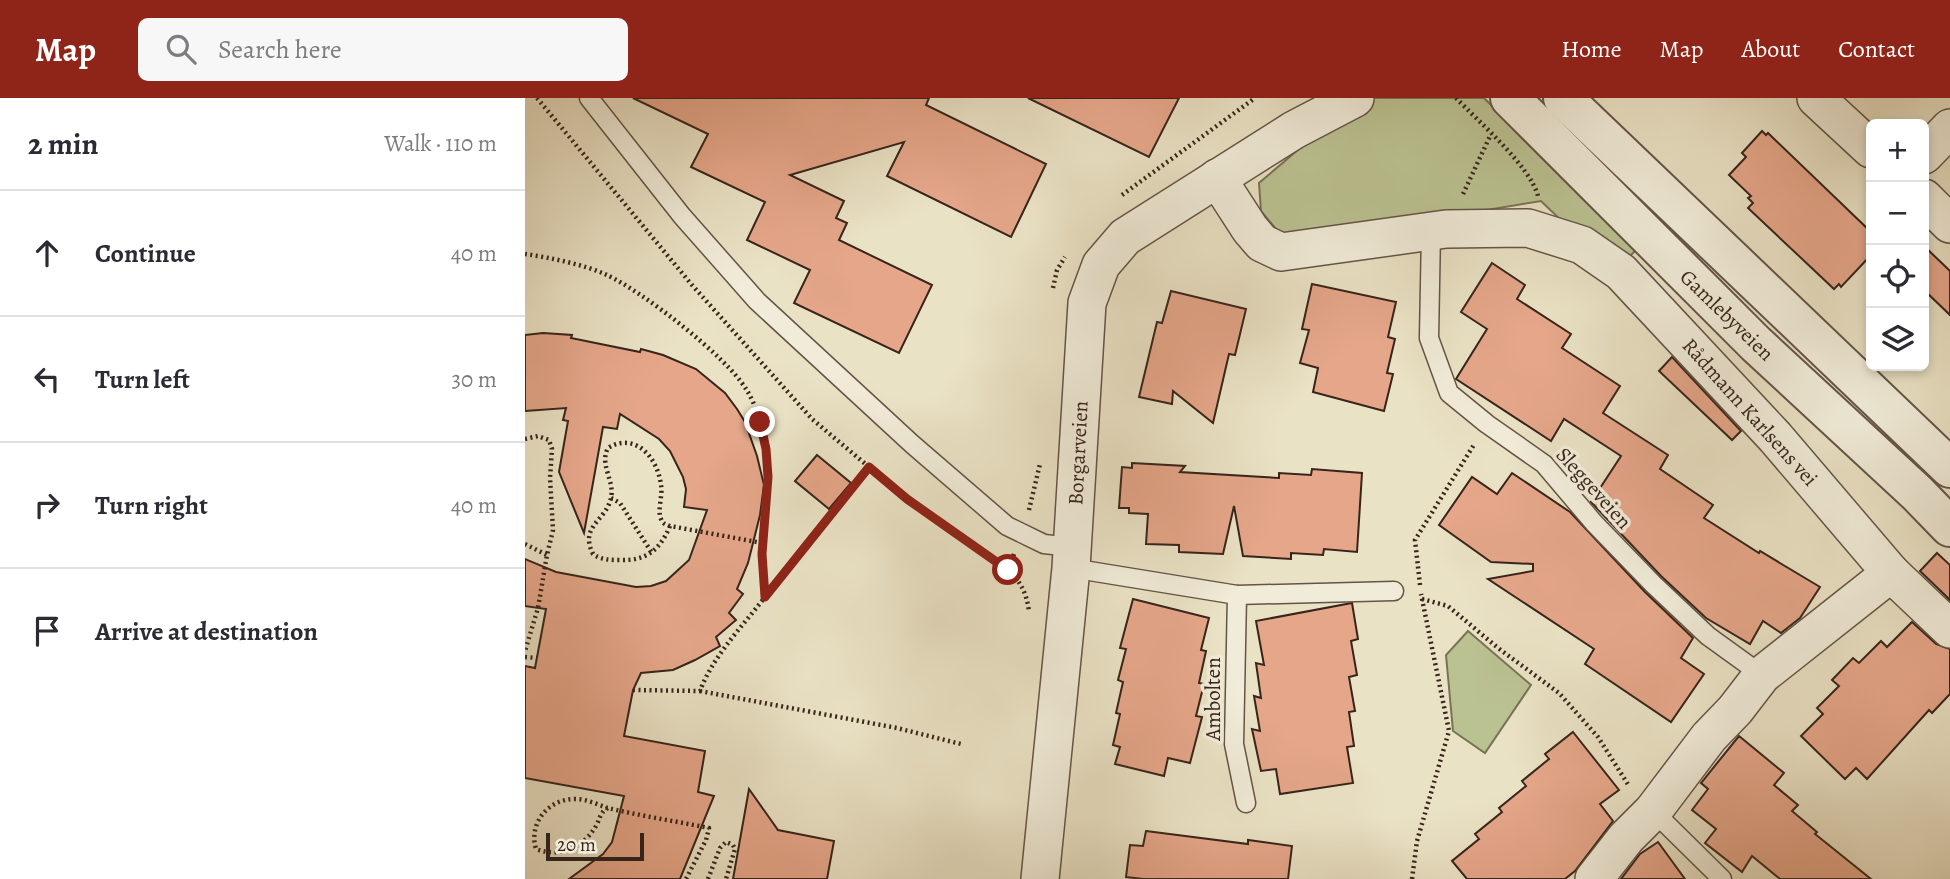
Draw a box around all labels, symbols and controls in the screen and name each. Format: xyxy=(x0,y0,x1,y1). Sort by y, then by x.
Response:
search box xyxy=(138,18,628,81)
text: Map xyxy=(35,27,96,72)
icon: search xyxy=(162,30,200,68)
text: Search here xyxy=(218,32,342,67)
text: Home xyxy=(1561,33,1622,65)
text: Map xyxy=(1660,33,1704,65)
text: About xyxy=(1742,33,1800,65)
text: Contact xyxy=(1838,33,1915,65)
map controls xyxy=(1866,119,1929,371)
button: + xyxy=(1866,119,1929,182)
text: 2 min xyxy=(28,124,98,164)
text: Walk · 110 m xyxy=(384,128,497,159)
button: − xyxy=(1866,182,1929,245)
icon: ahead xyxy=(28,234,66,272)
text: Continue xyxy=(95,236,196,271)
text: 40 m xyxy=(451,238,497,269)
button: locate xyxy=(1866,245,1929,308)
street label: Gamlebyveien xyxy=(1674,263,1780,367)
button: layers xyxy=(1866,308,1929,371)
street label: Rådmann Karlsens vei xyxy=(1676,332,1824,492)
icon: left xyxy=(28,360,66,398)
text: Turn left xyxy=(95,362,190,397)
text: 30 m xyxy=(451,364,497,395)
street label: Borgarveien xyxy=(1061,400,1095,506)
route end xyxy=(744,406,775,437)
street label: Sleggeveien xyxy=(1550,441,1638,535)
icon: right xyxy=(28,486,66,524)
text: Turn right xyxy=(95,488,208,523)
text: 40 m xyxy=(451,490,497,521)
route start xyxy=(992,554,1023,585)
icon: arrive xyxy=(28,612,66,650)
text: Arrive at destination xyxy=(95,614,318,649)
street label: Ambolten xyxy=(1199,657,1227,742)
scale bar xyxy=(546,830,644,862)
text: 20 m xyxy=(557,832,596,858)

